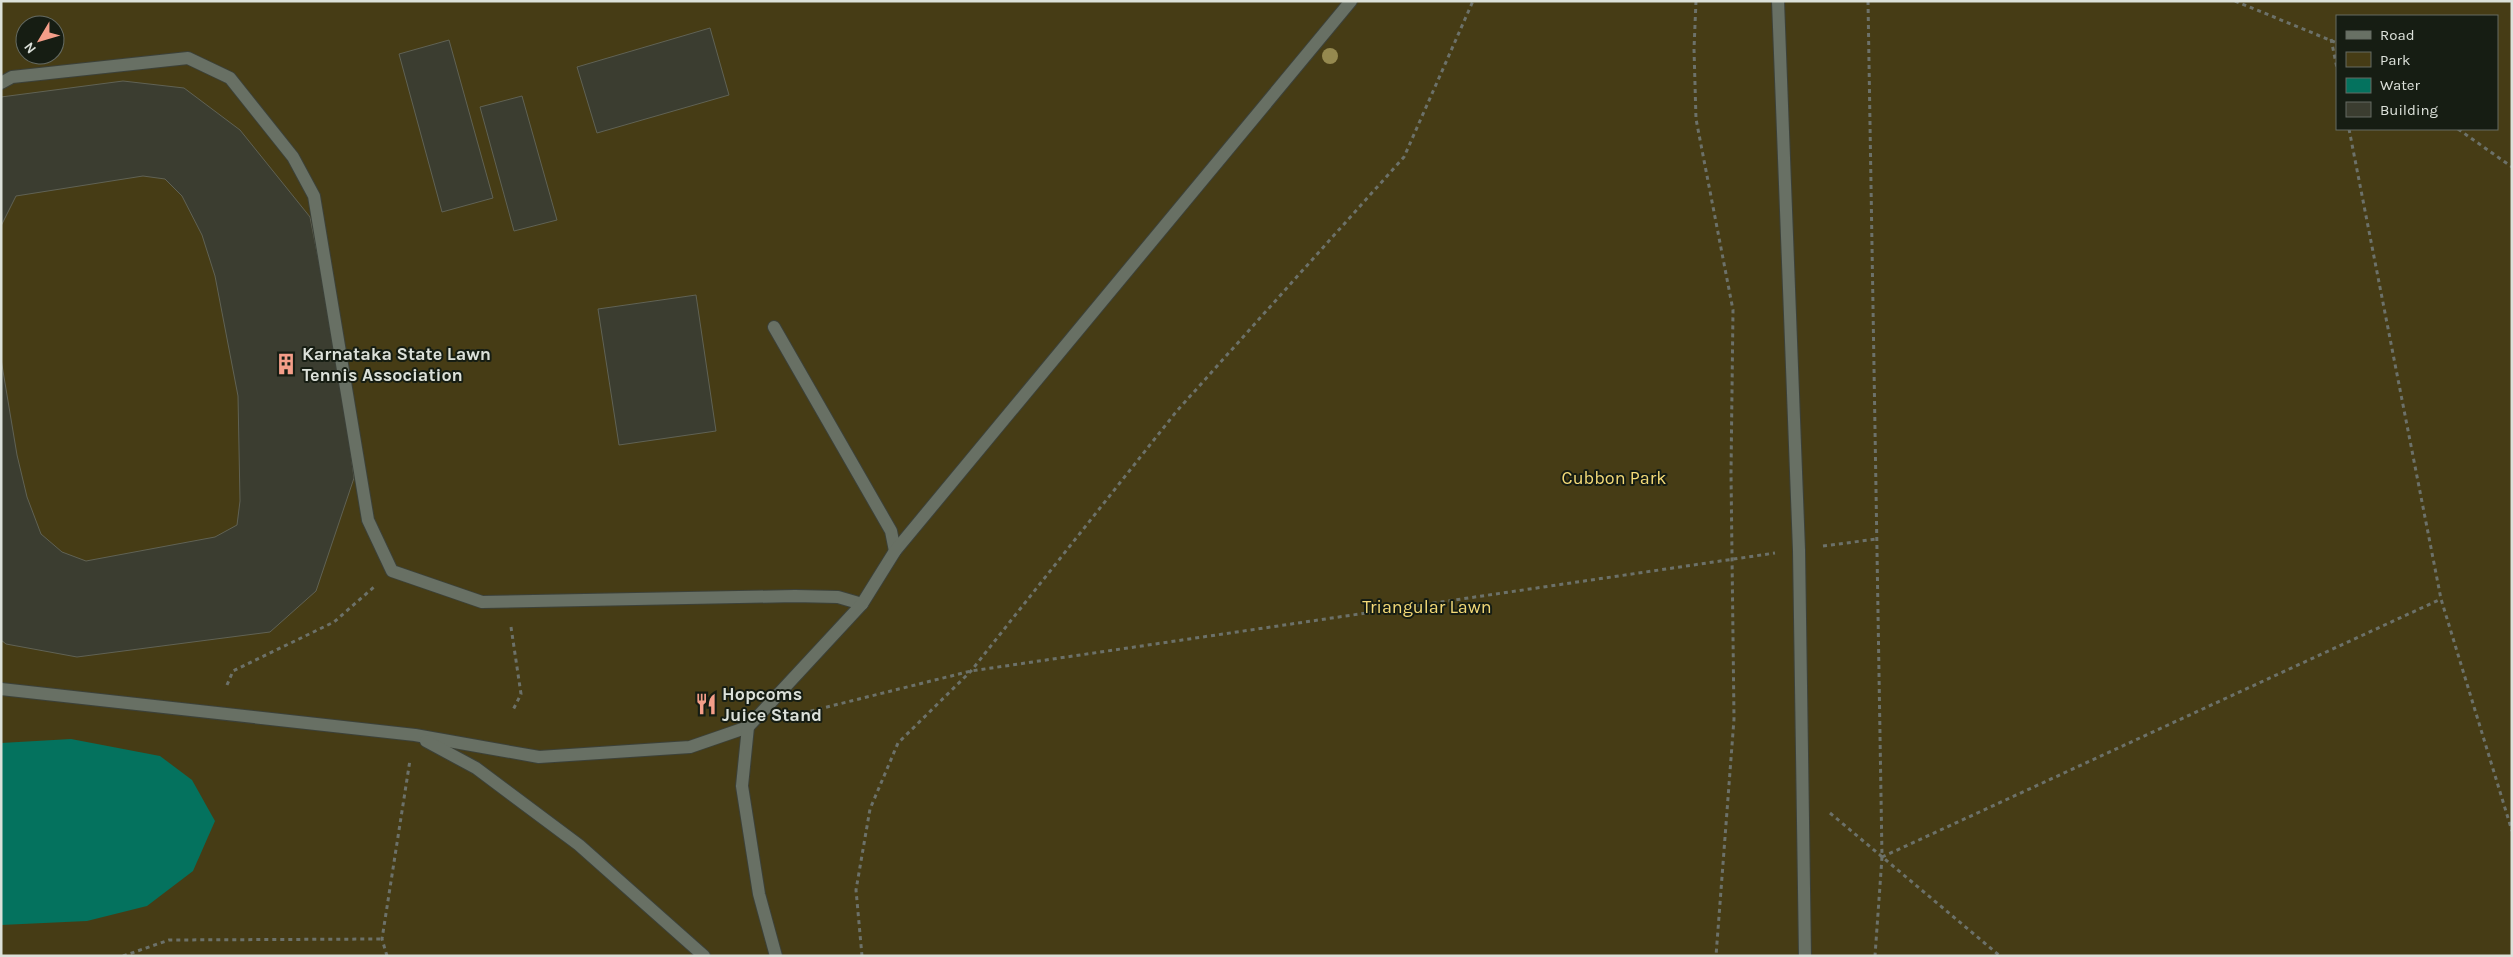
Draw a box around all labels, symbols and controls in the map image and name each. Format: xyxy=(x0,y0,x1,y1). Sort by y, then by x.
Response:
north arrow xyxy=(15,15,65,65)
legend xyxy=(2336,15,2498,130)
text: Road xyxy=(2380,26,2415,44)
text: N xyxy=(20,39,40,57)
text: Park xyxy=(2380,51,2410,69)
text: Water xyxy=(2380,76,2421,94)
text: Building xyxy=(2380,101,2438,119)
place label: Karnataka State Lawn Tennis Association xyxy=(302,343,491,386)
building icon: Karnataka State Lawn Tennis Association xyxy=(273,351,299,377)
park label: Cubbon Park xyxy=(1562,467,1666,489)
park label: Triangular Lawn xyxy=(1362,596,1492,618)
place label: Hopcoms Juice Stand xyxy=(722,683,822,726)
restaurant icon: Hopcoms Juice Stand xyxy=(693,691,719,717)

